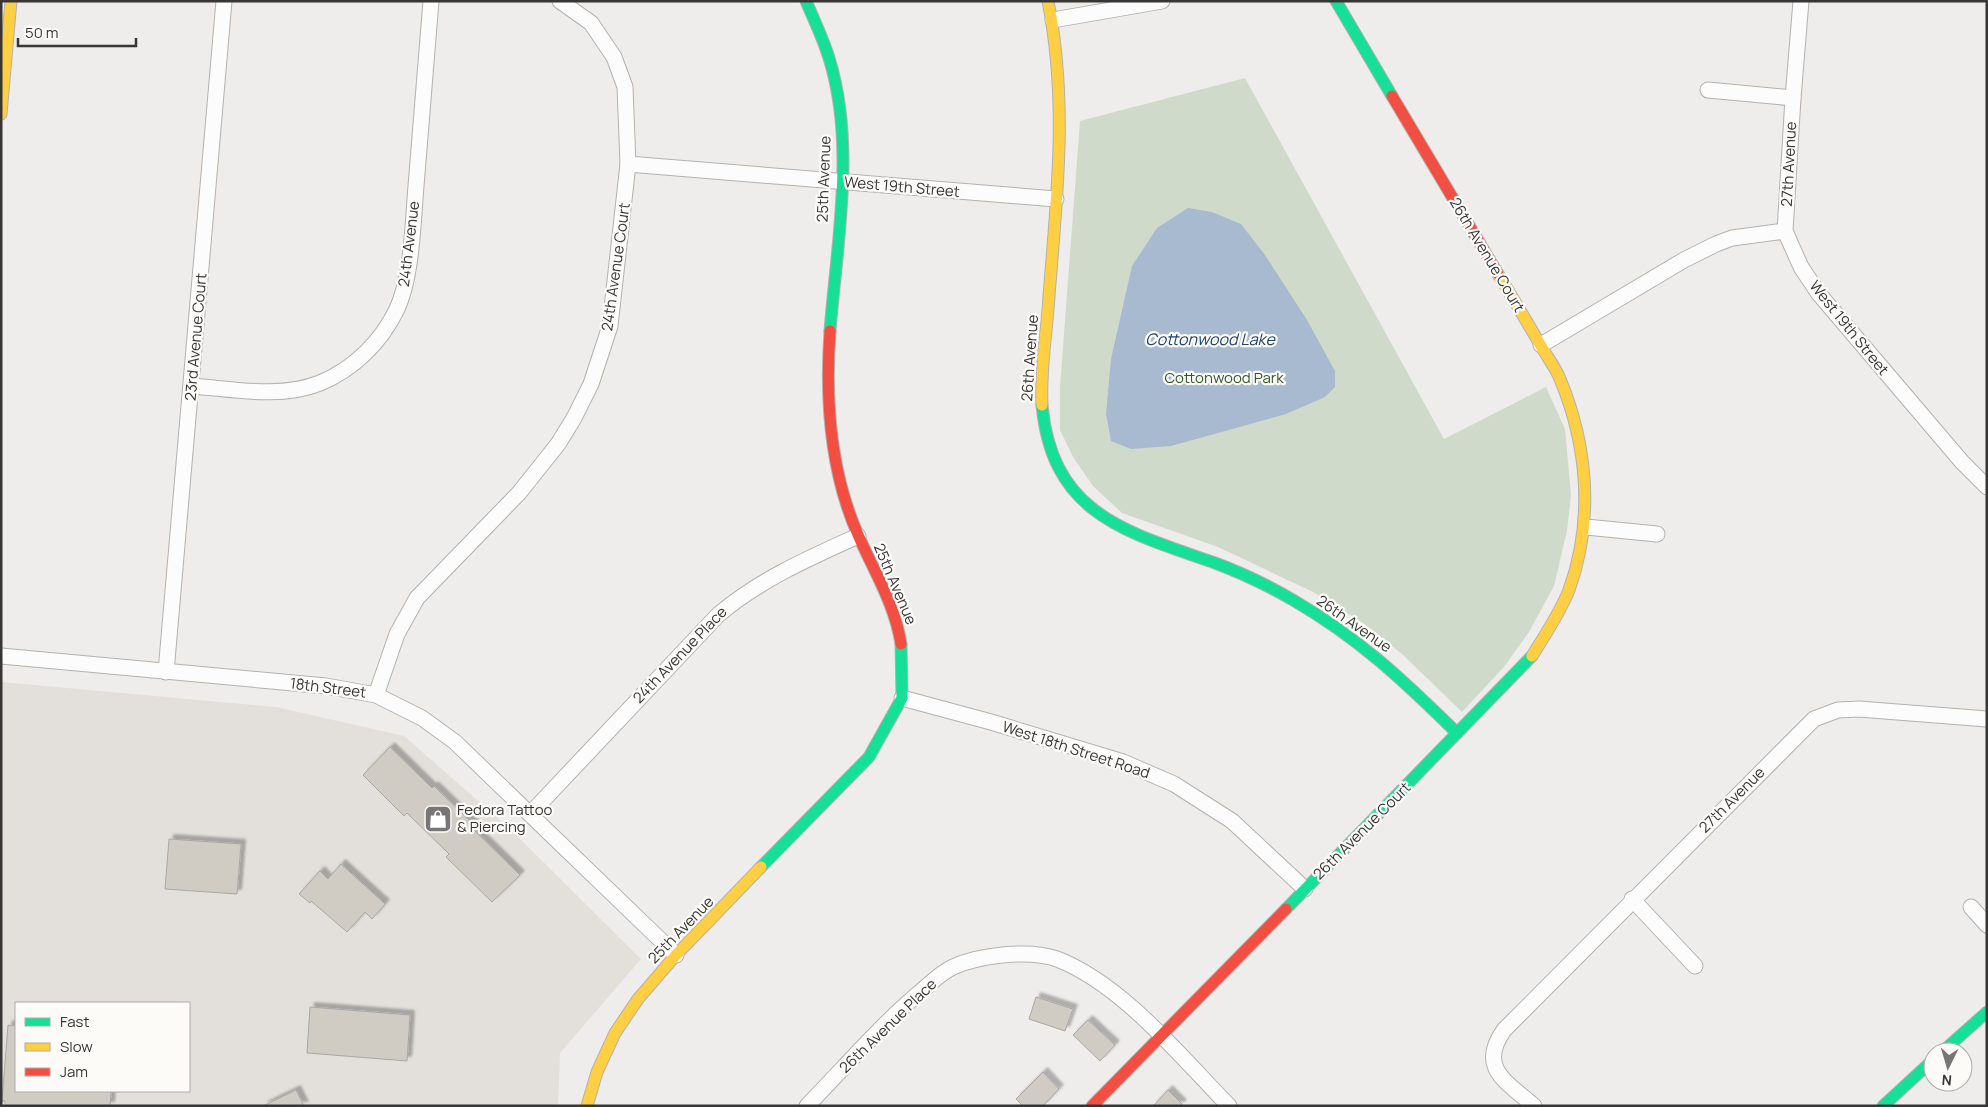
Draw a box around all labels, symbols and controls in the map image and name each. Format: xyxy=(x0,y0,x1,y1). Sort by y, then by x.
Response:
scale bar xyxy=(18,15,135,47)
text: 50 m xyxy=(25,22,59,43)
street label: 27th Avenue xyxy=(1776,121,1801,207)
street label: 25th Avenue xyxy=(811,135,836,223)
street label: West 19th Street xyxy=(843,171,961,202)
street label: 26th Avenue Court xyxy=(1445,194,1530,316)
street label: 24th Avenue xyxy=(393,200,424,288)
street label: 24th Avenue Court xyxy=(596,201,635,332)
street label: 23rd Avenue Court xyxy=(179,272,212,402)
street label: West 19th Street xyxy=(1805,276,1894,379)
street label: 26th Avenue xyxy=(1016,314,1043,402)
water label: Cottonwood Lake xyxy=(1145,328,1276,350)
park label: Cottonwood Park xyxy=(1164,367,1284,388)
street label: 25th Avenue xyxy=(869,540,922,628)
street label: 26th Avenue xyxy=(1313,590,1396,657)
street label: 24th Avenue Place xyxy=(628,601,731,708)
street label: 18th Street xyxy=(289,672,367,703)
street label: West 18th Street Road xyxy=(1000,716,1153,783)
street label: 27th Avenue xyxy=(1694,762,1769,837)
street label: 26th Avenue Court xyxy=(1308,777,1415,884)
place label: Fedora Tattoo & Piercing xyxy=(457,799,553,837)
shop icon: Fedora Tattoo & Piercing xyxy=(423,804,453,834)
street label: 25th Avenue xyxy=(643,891,718,968)
street label: 26th Avenue Place xyxy=(834,974,941,1078)
legend xyxy=(15,1002,190,1092)
text: Fast xyxy=(60,1011,89,1032)
text: Slow xyxy=(60,1036,93,1057)
north arrow xyxy=(1923,1042,1973,1092)
text: Jam xyxy=(60,1061,88,1082)
text: N xyxy=(1941,1071,1953,1090)

